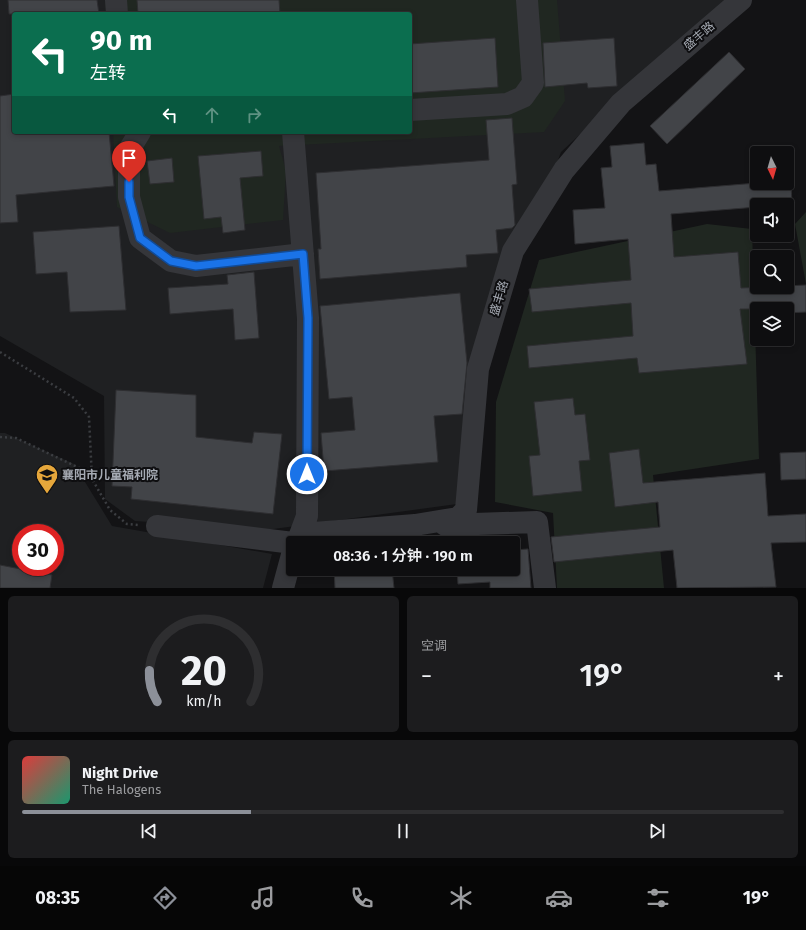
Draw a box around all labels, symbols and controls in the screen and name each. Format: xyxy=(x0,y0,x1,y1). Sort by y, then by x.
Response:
street label: 盛丰路 xyxy=(681,19,717,53)
text: 90 m xyxy=(90,24,152,57)
icon: left xyxy=(24,28,76,80)
text: 左转 xyxy=(90,62,126,84)
icon: left xyxy=(159,104,181,126)
icon: ahead xyxy=(201,104,223,126)
icon: right xyxy=(243,104,265,126)
pin xyxy=(112,141,146,182)
north arrow xyxy=(750,146,794,190)
map controls xyxy=(750,146,794,346)
icon: arrive xyxy=(118,147,140,169)
button: sound xyxy=(750,198,794,242)
button: search xyxy=(750,250,794,294)
street label: 盛丰路 xyxy=(487,279,511,317)
button: layers xyxy=(750,302,794,346)
position arrow xyxy=(286,453,328,495)
school or university icon: 襄阳市儿童福利院 xyxy=(34,462,60,495)
place label: 襄阳市儿童福利院 xyxy=(62,468,158,482)
speed limit sign: 30 xyxy=(12,524,64,576)
text: 08:36 · 1 分钟 · 190 m xyxy=(333,547,473,565)
text: 空调 xyxy=(421,638,447,653)
text: 20 xyxy=(181,646,226,696)
text: 19° xyxy=(580,658,625,694)
text: − xyxy=(421,663,432,690)
text: + xyxy=(773,663,784,690)
text: km/h xyxy=(186,693,221,710)
text: Night Drive xyxy=(82,764,158,782)
text: The Halogens xyxy=(82,782,161,797)
icon: previous xyxy=(138,820,160,842)
icon: pause xyxy=(392,820,414,842)
icon: next xyxy=(646,820,668,842)
icon: directions xyxy=(151,884,179,912)
icon: music xyxy=(249,884,277,912)
icon: phone xyxy=(348,884,376,912)
icon: climate xyxy=(447,884,475,912)
icon: car xyxy=(545,884,573,912)
icon: filters xyxy=(644,884,672,912)
text: 08:35 xyxy=(35,887,80,909)
text: 19° xyxy=(743,887,771,909)

